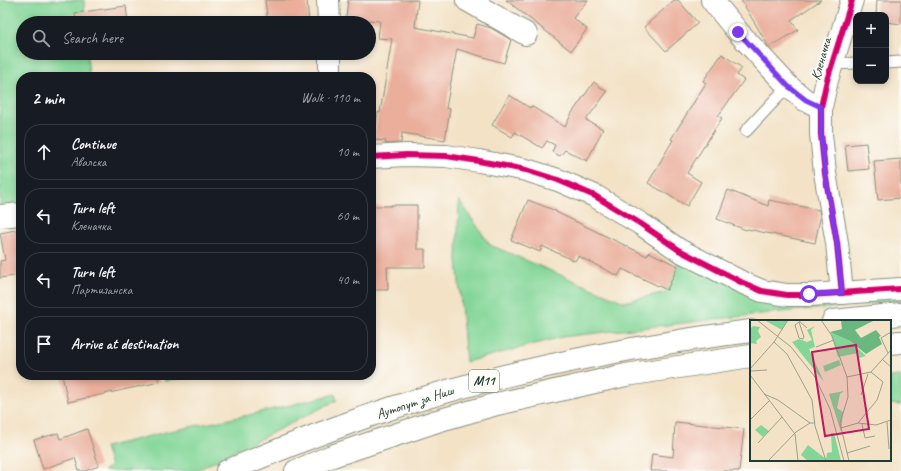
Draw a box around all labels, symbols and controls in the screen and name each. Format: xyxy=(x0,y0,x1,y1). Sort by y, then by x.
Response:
map controls xyxy=(853,12,889,84)
button: + xyxy=(853,12,889,48)
search box xyxy=(16,16,376,60)
route end xyxy=(729,23,747,41)
icon: search xyxy=(30,27,52,49)
text: Search here xyxy=(62,29,123,48)
street label: Кленачка xyxy=(807,35,835,82)
button: − xyxy=(853,48,889,84)
text: 2 min xyxy=(32,88,65,109)
text: Walk · 110 m xyxy=(301,90,360,106)
text: Continue xyxy=(71,135,116,154)
icon: ahead xyxy=(33,141,55,163)
text: 10 m xyxy=(337,144,359,160)
text: Авалска xyxy=(71,154,106,170)
text: Turn left xyxy=(71,199,114,218)
icon: left xyxy=(33,205,55,227)
text: 60 m xyxy=(337,208,359,224)
text: Кленачка xyxy=(71,218,111,234)
text: Turn left xyxy=(71,263,114,282)
icon: left xyxy=(33,269,55,291)
text: 40 m xyxy=(337,272,359,288)
text: Партизанска xyxy=(71,282,133,298)
route start xyxy=(800,285,818,303)
inset map xyxy=(750,320,891,461)
icon: arrive xyxy=(33,333,55,355)
text: Arrive at destination xyxy=(71,335,178,354)
road number: M11 xyxy=(469,370,499,392)
street label: Аутопут за Ниш xyxy=(374,381,457,422)

